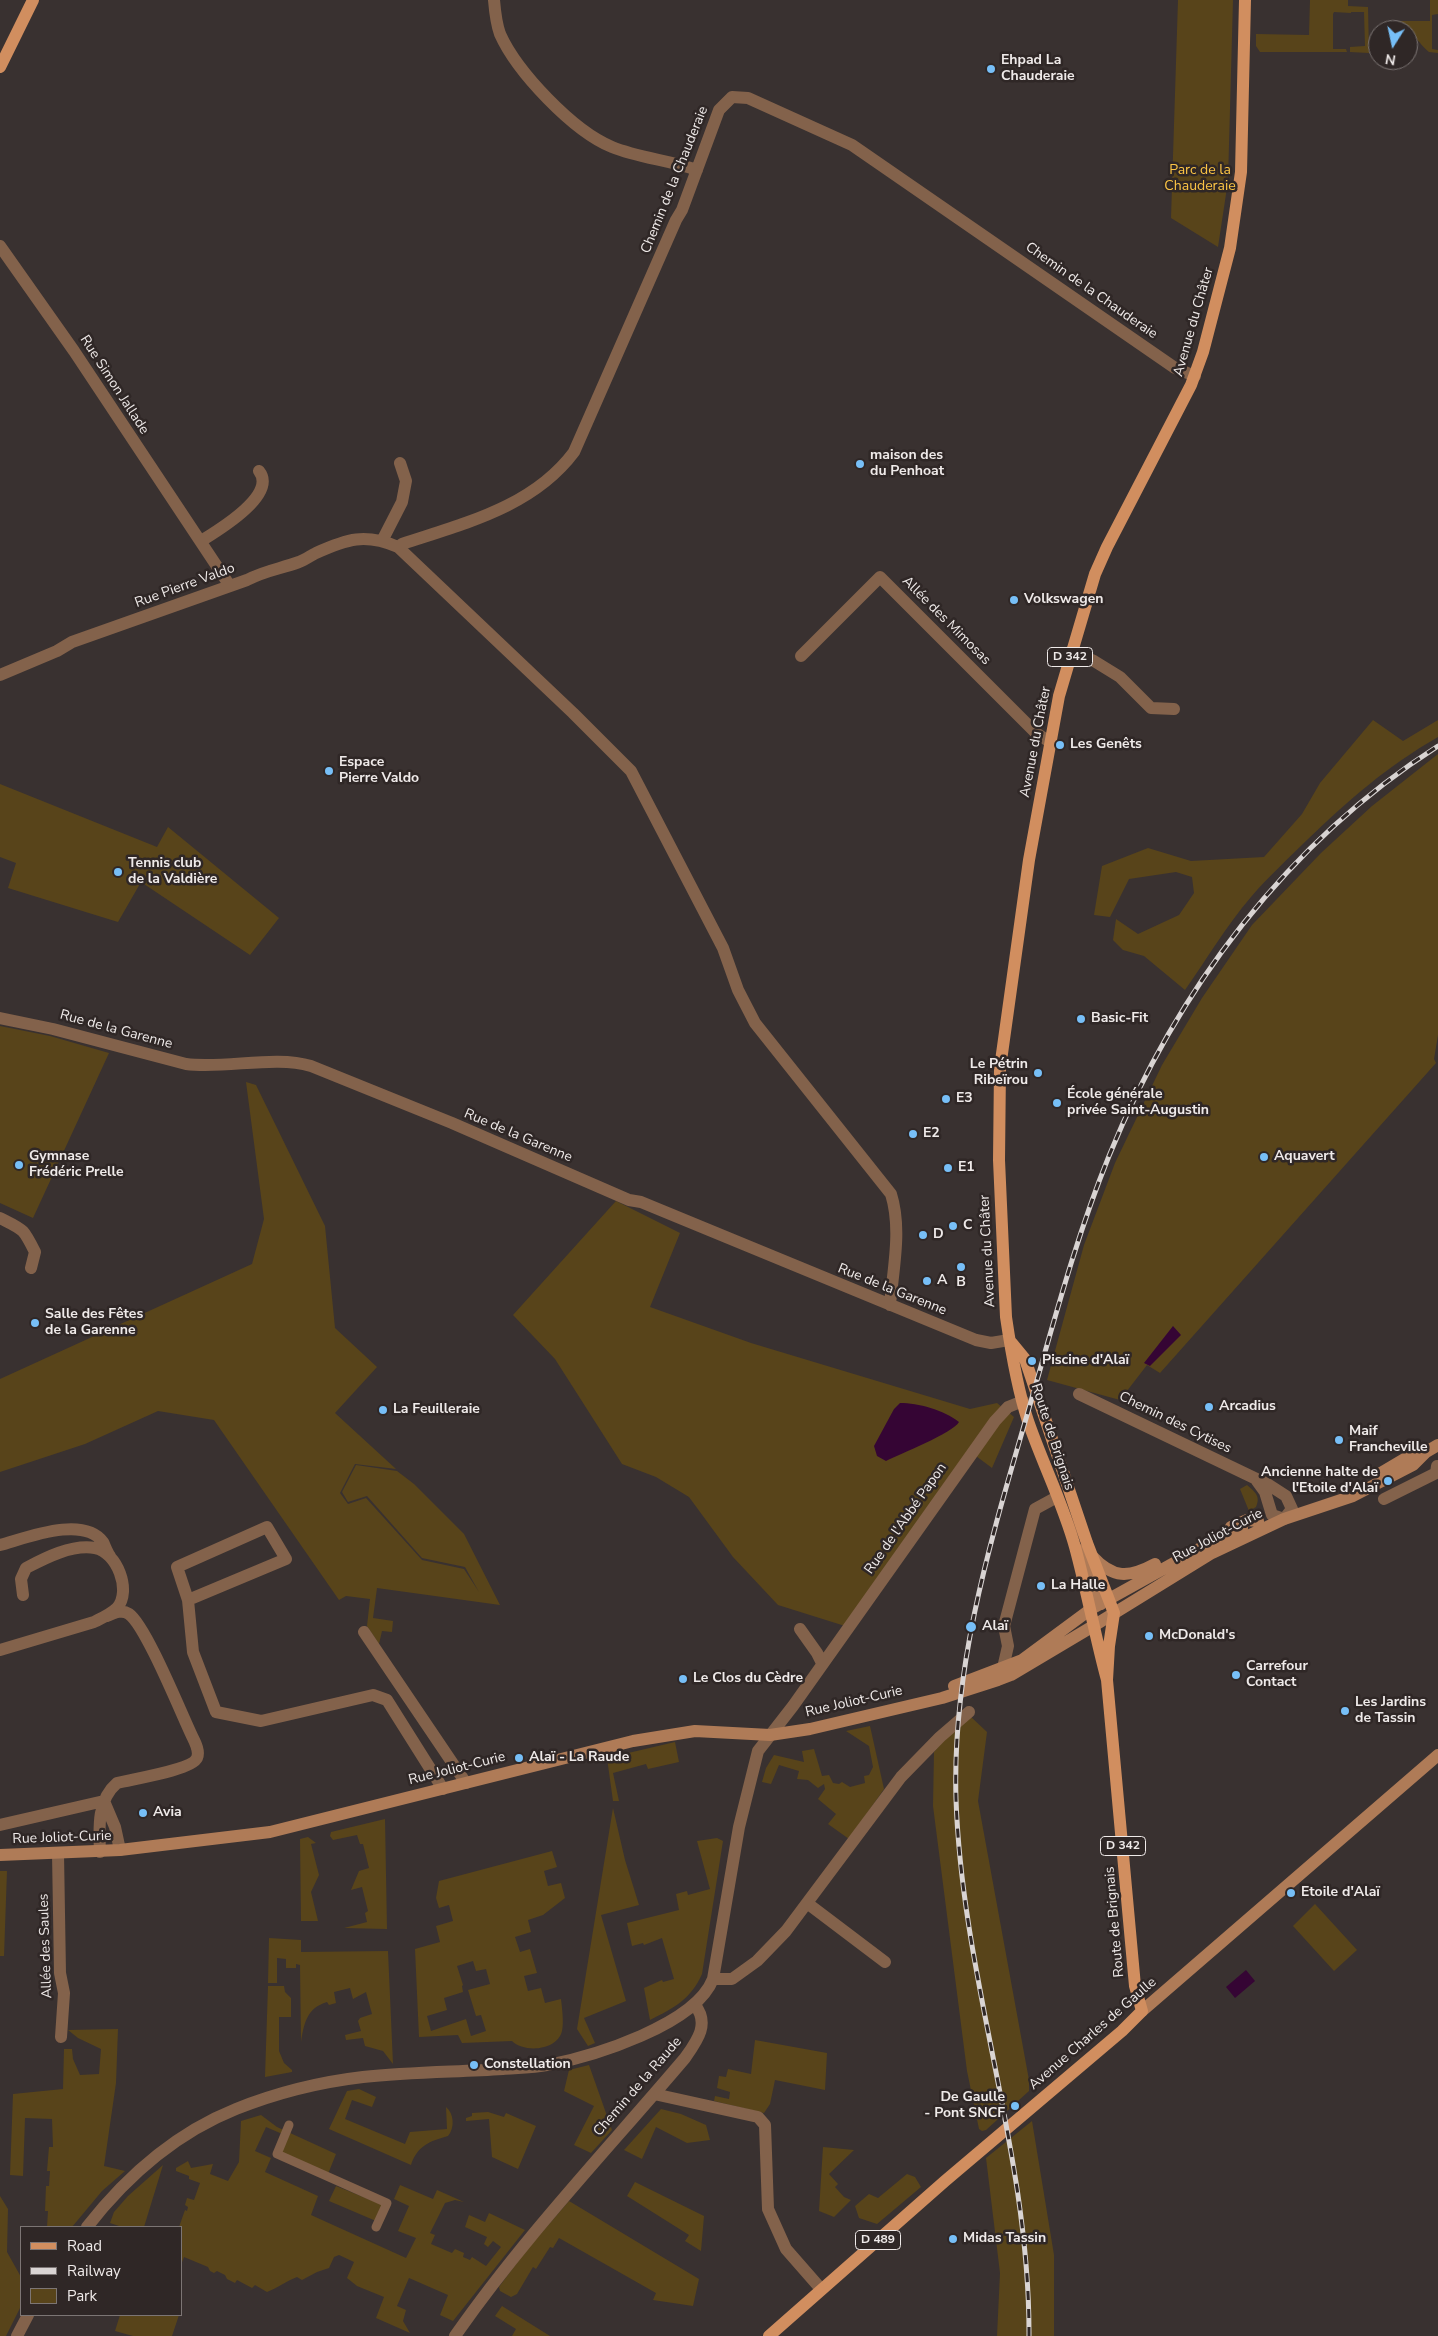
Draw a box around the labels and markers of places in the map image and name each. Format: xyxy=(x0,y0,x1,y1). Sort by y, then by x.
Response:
place label: Ehpad La Chauderaie xyxy=(1001,53,1075,85)
marker: Ehpad La Chauderaie xyxy=(985,63,997,75)
place label: maison des du Penhoat xyxy=(870,448,944,481)
marker: maison des du Penhoat xyxy=(854,458,866,470)
place label: Volkswagen xyxy=(1024,592,1103,608)
marker: Volkswagen xyxy=(1008,594,1020,606)
place label: Les Genêts xyxy=(1070,737,1142,753)
marker: Les Genêts xyxy=(1054,739,1066,751)
place label: Espace Pierre Valdo xyxy=(339,755,419,788)
marker: Espace Pierre Valdo xyxy=(323,765,335,777)
place label: Tennis club de la Valdière xyxy=(128,856,217,889)
marker: Tennis club de la Valdière xyxy=(112,866,124,878)
place label: Basic-Fit xyxy=(1091,1011,1148,1027)
marker: Basic-Fit xyxy=(1075,1013,1087,1025)
place label: Le Pétrin Ribeïrou xyxy=(970,1057,1028,1090)
marker: Le Pétrin Ribeïrou xyxy=(1032,1067,1044,1079)
place label: École générale privée Saint-Augustin xyxy=(1067,1087,1209,1120)
place label: E3 xyxy=(956,1091,973,1107)
marker: E3 xyxy=(940,1093,952,1105)
marker: École générale privée Saint-Augustin xyxy=(1051,1097,1063,1109)
place label: E2 xyxy=(923,1126,940,1142)
marker: E2 xyxy=(907,1128,919,1140)
place label: Gymnase Frédéric Prelle xyxy=(29,1149,124,1182)
place label: Aquavert xyxy=(1274,1149,1335,1165)
marker: Aquavert xyxy=(1258,1151,1270,1163)
marker: Gymnase Frédéric Prelle xyxy=(13,1159,25,1171)
place label: E1 xyxy=(958,1160,975,1176)
marker: E1 xyxy=(942,1162,954,1174)
place label: C xyxy=(963,1218,973,1234)
marker: C xyxy=(947,1220,959,1232)
place label: D xyxy=(933,1227,944,1243)
marker: D xyxy=(917,1229,929,1241)
marker: B xyxy=(955,1261,967,1273)
place label: A xyxy=(937,1273,947,1289)
marker: A xyxy=(921,1275,933,1287)
place label: B xyxy=(956,1275,966,1291)
place label: Salle des Fêtes de la Garenne xyxy=(45,1307,143,1340)
marker: Salle des Fêtes de la Garenne xyxy=(29,1317,41,1329)
place label: Piscine d'Alaï xyxy=(1042,1353,1129,1369)
marker: Piscine d'Alaï xyxy=(1026,1355,1038,1367)
place label: Arcadius xyxy=(1219,1399,1276,1415)
marker: Arcadius xyxy=(1203,1401,1215,1413)
place label: La Feuilleraie xyxy=(393,1402,480,1418)
marker: La Feuilleraie xyxy=(377,1404,389,1416)
place label: Maif Francheville xyxy=(1349,1424,1428,1456)
marker: Maif Francheville xyxy=(1333,1434,1345,1446)
place label: Ancienne halte de l'Etoile d'Alaï xyxy=(1261,1465,1378,1498)
marker: Ancienne halte de l'Etoile d'Alaï xyxy=(1382,1475,1394,1487)
place label: La Halle xyxy=(1051,1578,1105,1594)
marker: La Halle xyxy=(1035,1580,1047,1592)
place label: Alaï xyxy=(982,1619,1008,1635)
marker: Alaï xyxy=(964,1620,978,1634)
place label: McDonald's xyxy=(1159,1628,1235,1644)
marker: McDonald's xyxy=(1143,1630,1155,1642)
place label: Carrefour Contact xyxy=(1246,1659,1308,1691)
marker: Carrefour Contact xyxy=(1230,1669,1242,1681)
place label: Le Clos du Cèdre xyxy=(693,1671,803,1687)
marker: Le Clos du Cèdre xyxy=(677,1673,689,1685)
place label: Les Jardins de Tassin xyxy=(1355,1695,1426,1728)
marker: Les Jardins de Tassin xyxy=(1339,1705,1351,1717)
place label: Alaï - La Raude xyxy=(529,1750,629,1766)
marker: Alaï - La Raude xyxy=(513,1752,525,1764)
place label: Avia xyxy=(153,1805,182,1821)
marker: Avia xyxy=(137,1807,149,1819)
place label: Etoile d'Alaï xyxy=(1301,1885,1380,1901)
marker: Etoile d'Alaï xyxy=(1285,1887,1297,1899)
place label: Constellation xyxy=(484,2057,571,2073)
marker: Constellation xyxy=(468,2059,480,2071)
place label: De Gaulle - Pont SNCF xyxy=(924,2090,1005,2122)
marker: De Gaulle - Pont SNCF xyxy=(1009,2100,1021,2112)
place label: Midas Tassin xyxy=(963,2231,1046,2247)
marker: Midas Tassin xyxy=(947,2233,959,2245)

